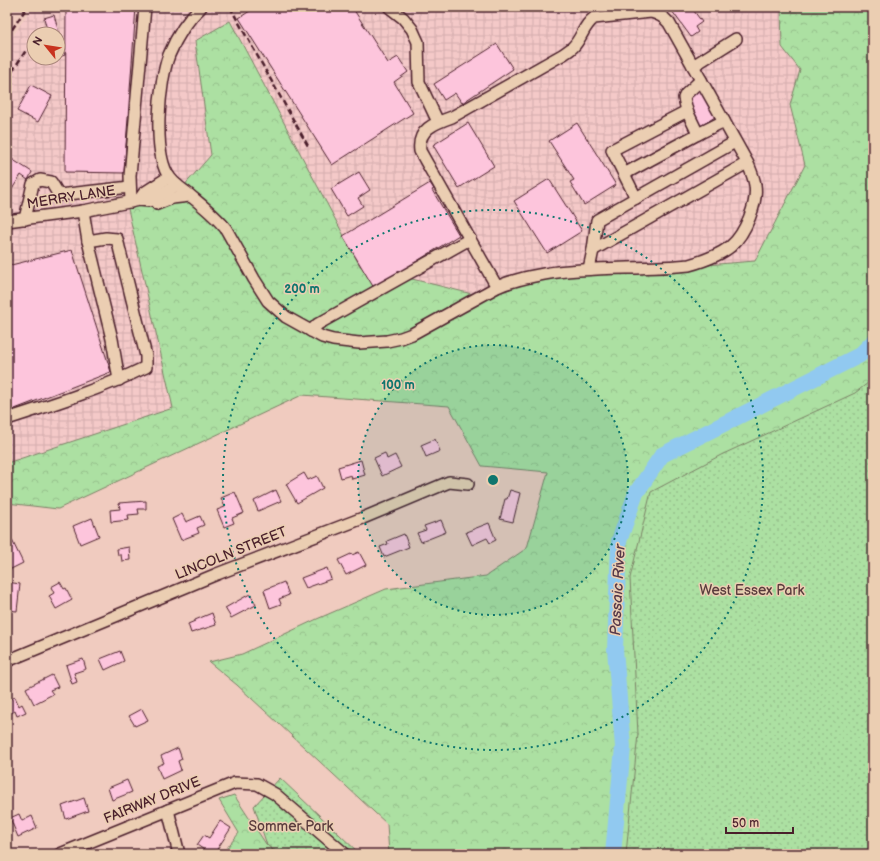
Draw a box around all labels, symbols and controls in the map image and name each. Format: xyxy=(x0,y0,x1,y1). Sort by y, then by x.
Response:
north arrow xyxy=(26,26,66,66)
text: N xyxy=(30,34,45,48)
street label: MERRY LANE xyxy=(25,182,117,212)
text: 200 m xyxy=(284,282,320,297)
text: 100 m xyxy=(381,378,415,393)
centre of rings xyxy=(486,473,500,487)
street label: LINCOLN STREET xyxy=(173,523,290,583)
water label: Passaic River xyxy=(606,542,630,636)
park label: West Essex Park xyxy=(700,582,805,599)
street label: FAIRWAY DRIVE xyxy=(101,773,203,827)
scale bar xyxy=(726,809,793,835)
text: 50 m xyxy=(732,816,759,831)
park label: Sommer Park xyxy=(249,818,334,835)

